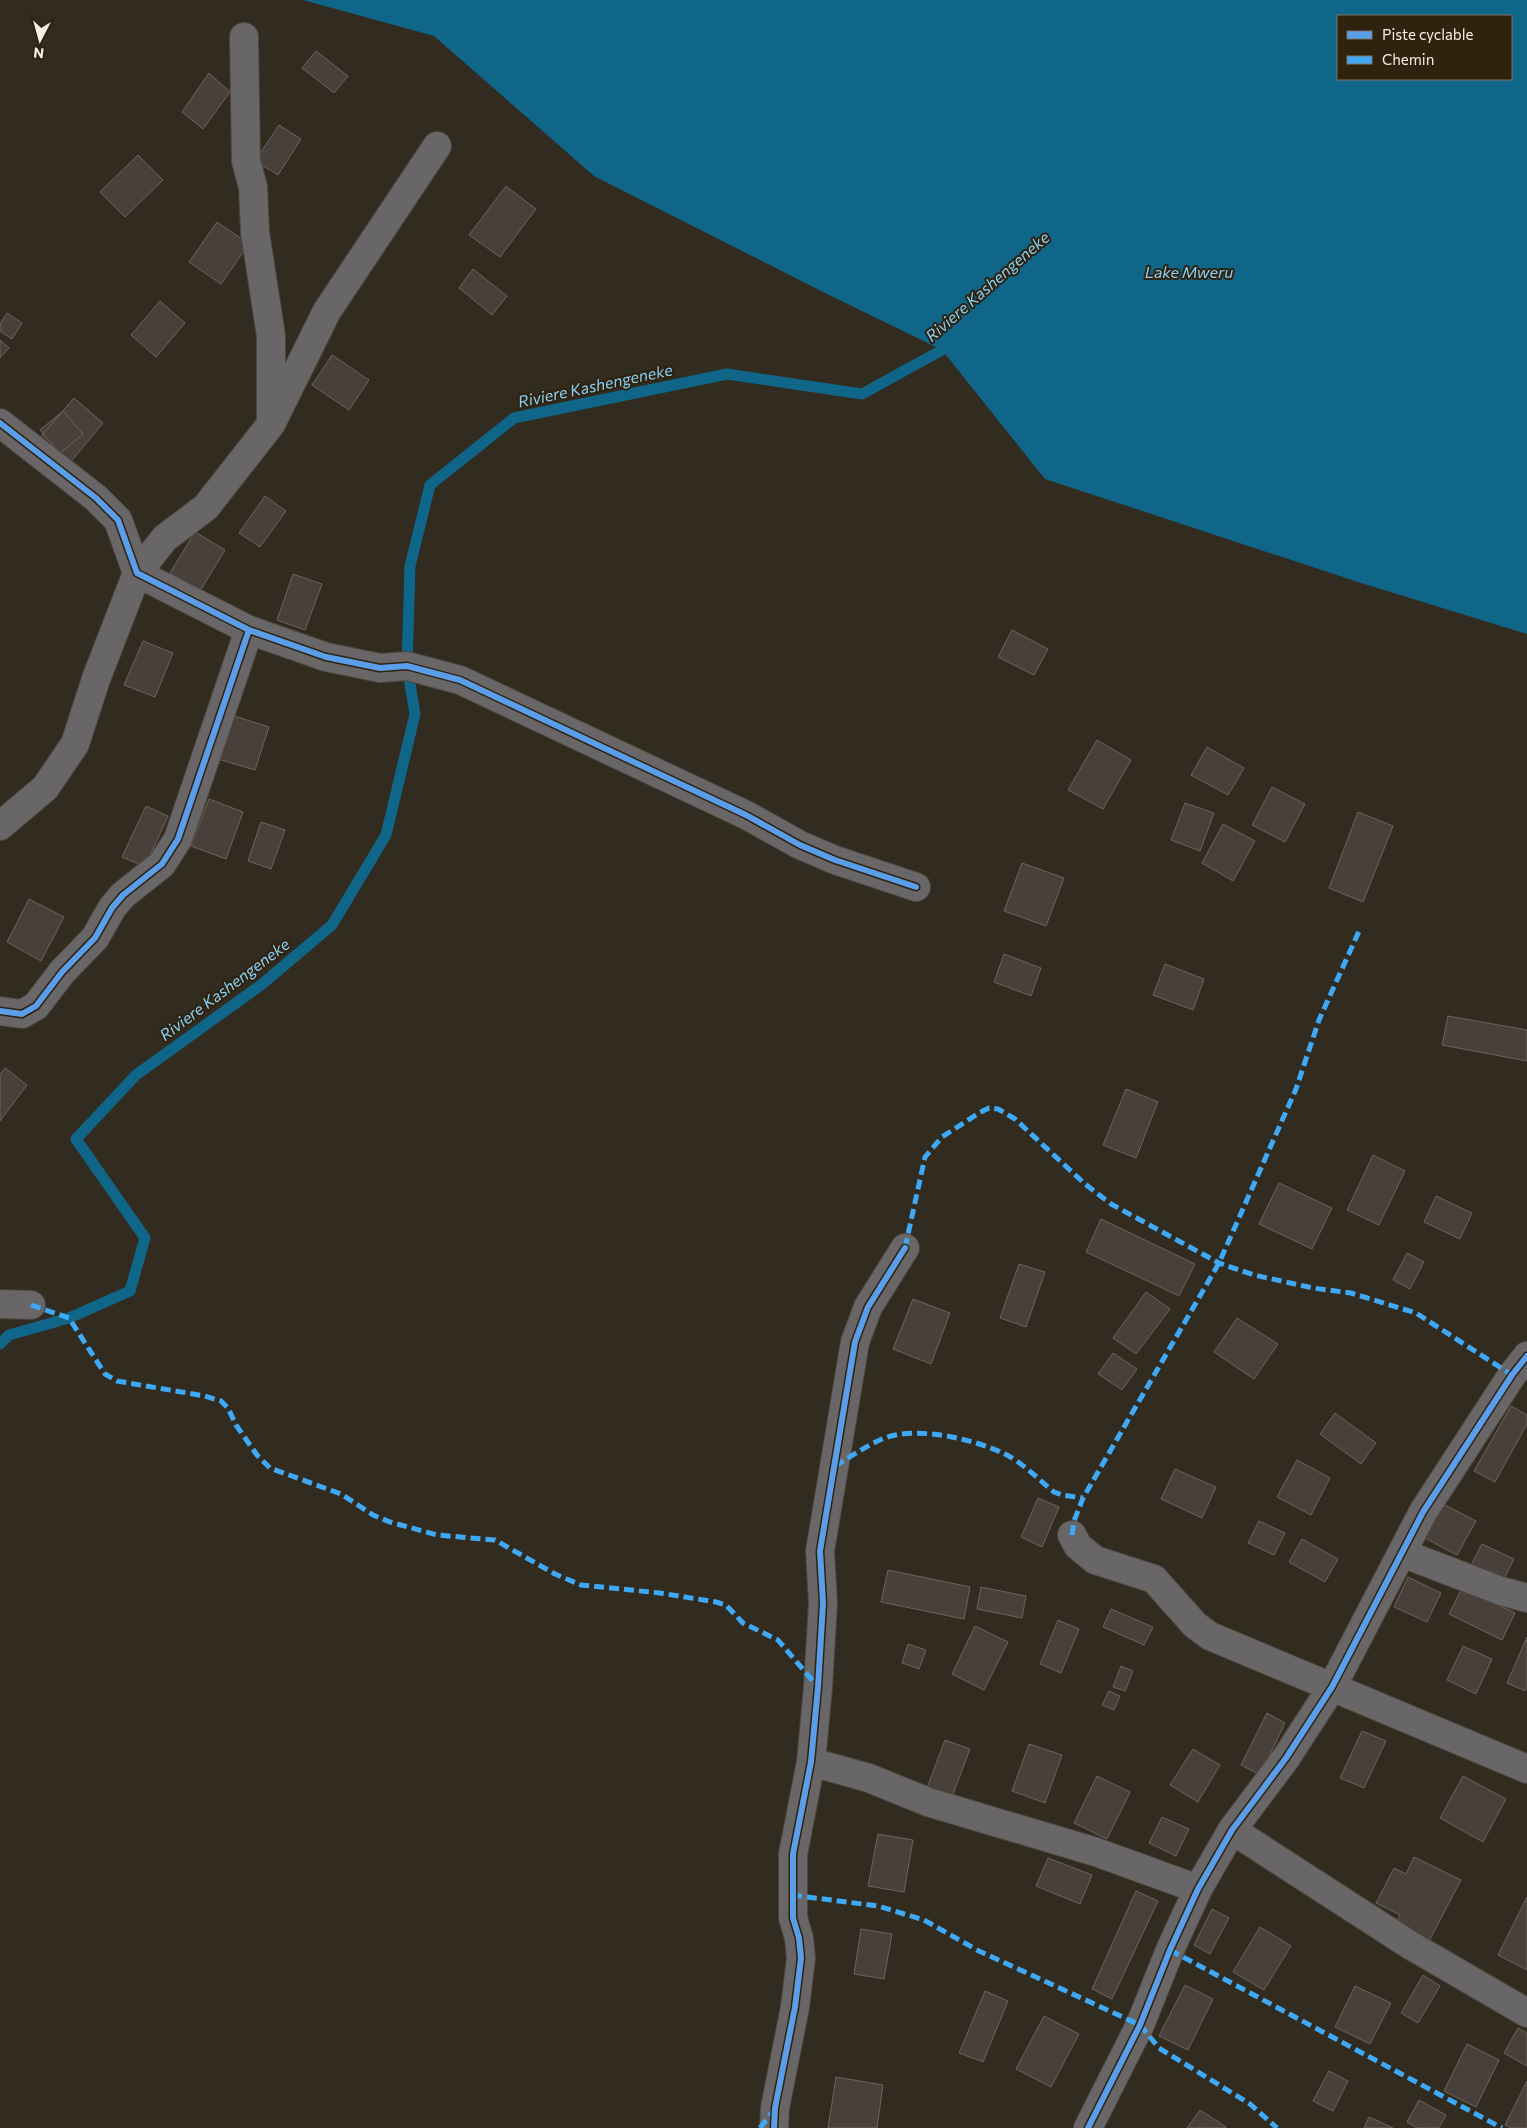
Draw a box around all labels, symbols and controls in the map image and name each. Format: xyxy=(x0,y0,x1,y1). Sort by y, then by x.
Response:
north arrow xyxy=(15,15,65,65)
legend xyxy=(1337,15,1512,80)
text: Piste cyclable xyxy=(1382,25,1474,43)
text: N xyxy=(32,44,45,62)
text: Chemin xyxy=(1382,50,1434,68)
water label: Riviere Kashengeneke xyxy=(921,227,1053,345)
water label: Lake Mweru xyxy=(1145,262,1233,281)
water label: Riviere Kashengeneke xyxy=(516,359,675,411)
water label: Riviere Kashengeneke xyxy=(155,934,293,1044)

